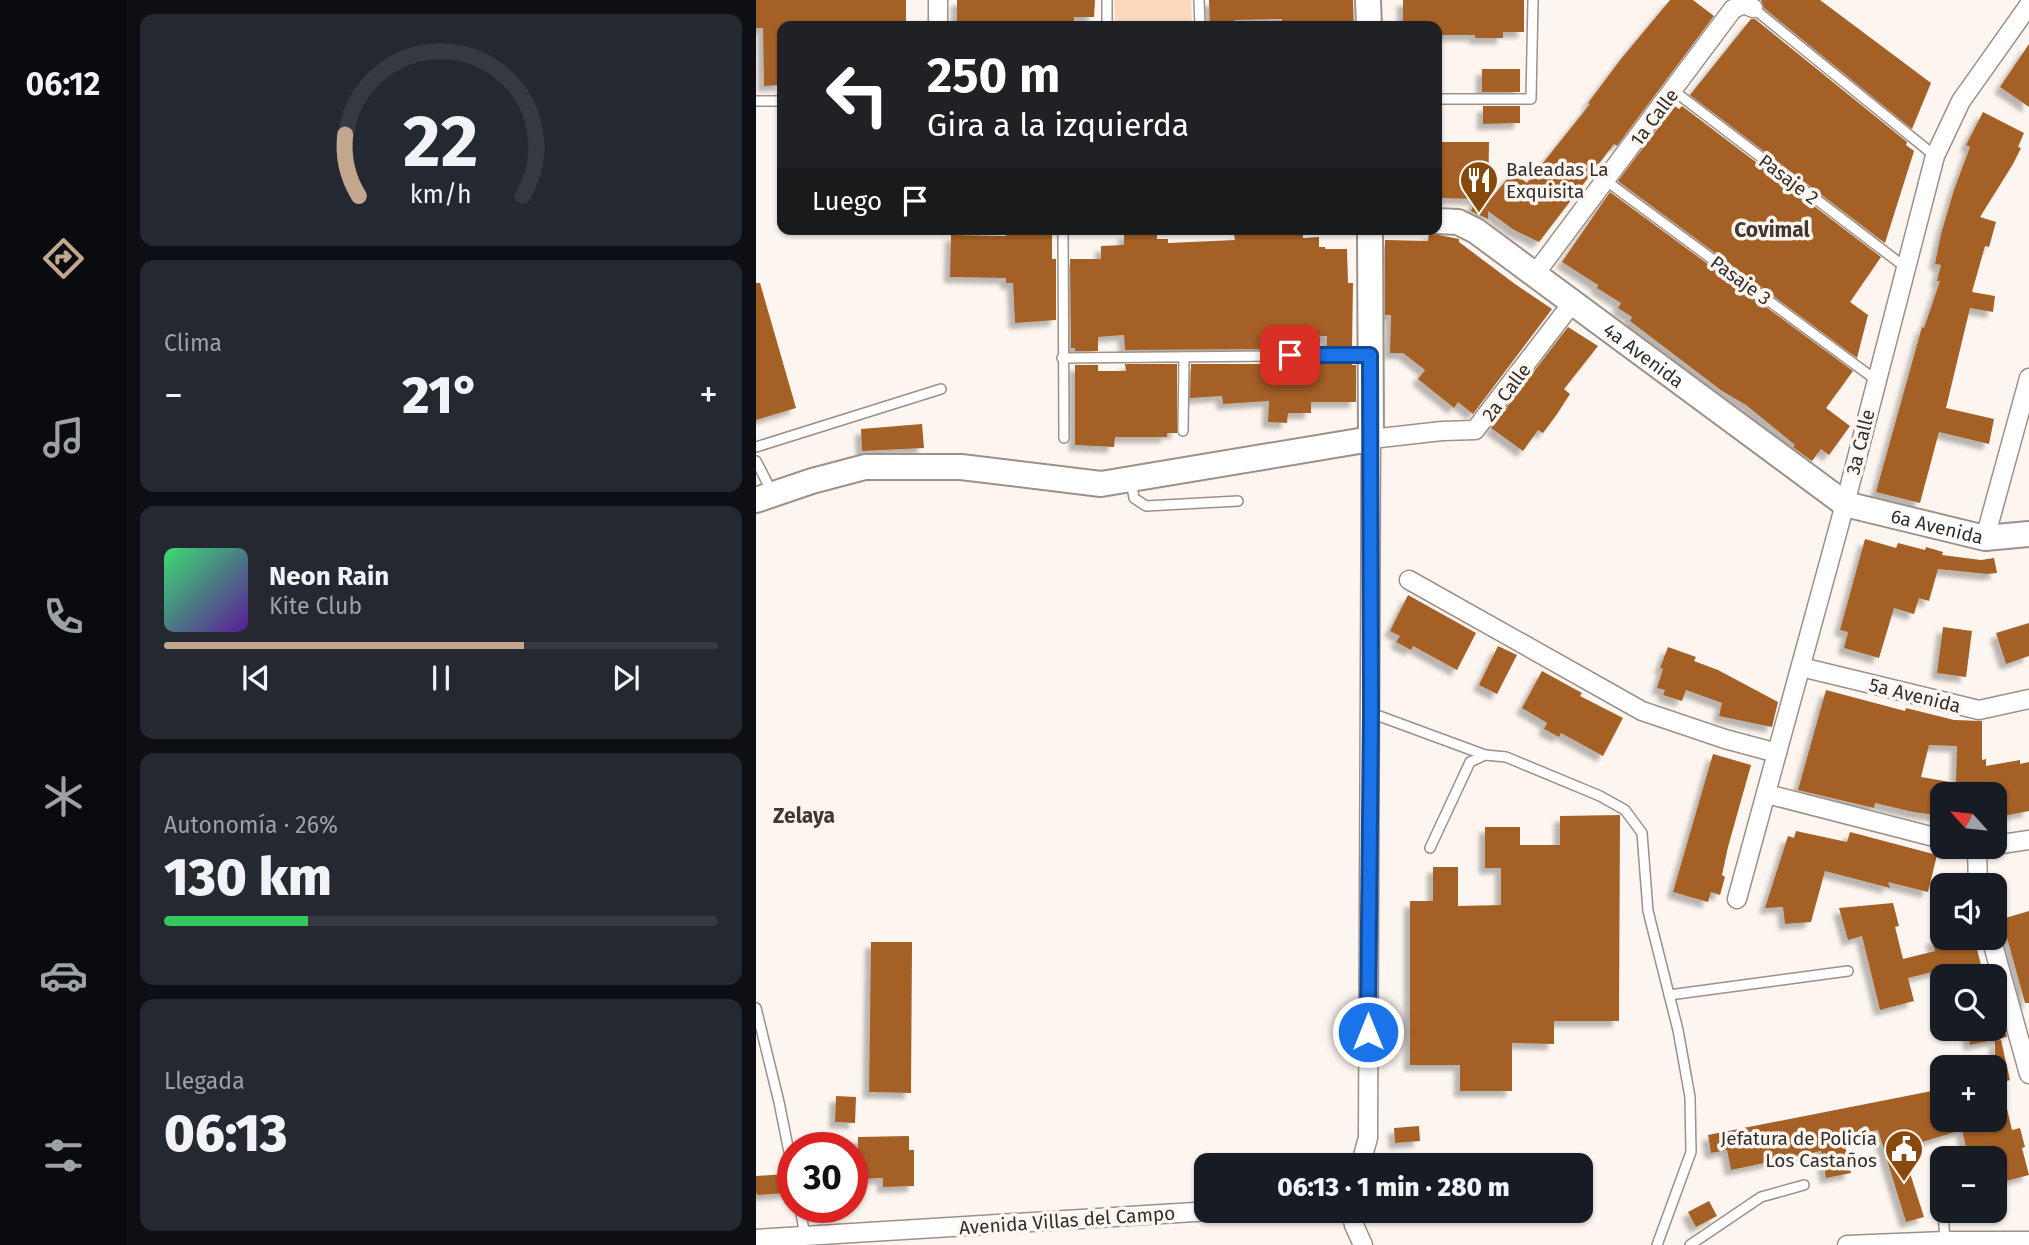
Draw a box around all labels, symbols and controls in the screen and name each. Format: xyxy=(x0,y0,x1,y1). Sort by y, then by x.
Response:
text: 250 m xyxy=(927,46,1060,105)
icon: left xyxy=(812,49,903,140)
text: 06:12 xyxy=(26,65,100,103)
street label: 1a Calle xyxy=(1625,84,1683,150)
text: 22 xyxy=(403,98,479,185)
text: Gira a la izquierda xyxy=(927,106,1189,144)
street label: Pasaje 2 xyxy=(1754,149,1823,209)
place label: Baleadas La Exquisita xyxy=(1506,158,1609,203)
restaurant icon: Baleadas La Exquisita xyxy=(1458,159,1500,214)
text: km/h xyxy=(410,180,472,210)
icon: arrive xyxy=(896,182,934,220)
text: Luego xyxy=(812,186,882,217)
district label: Covimal xyxy=(1734,217,1811,243)
icon: directions xyxy=(39,234,88,283)
street label: Pasaje 3 xyxy=(1706,251,1775,310)
street label: 4a Avenida xyxy=(1599,318,1688,393)
pin xyxy=(1260,325,1320,385)
text: Clima xyxy=(164,329,222,357)
icon: arrive xyxy=(1271,336,1309,374)
street label: 2a Calle xyxy=(1477,359,1536,426)
text: 21° xyxy=(402,364,480,427)
text: − xyxy=(164,372,183,418)
text: + xyxy=(699,372,718,418)
street label: 3a Calle xyxy=(1841,407,1880,477)
icon: music xyxy=(39,413,88,462)
street label: 6a Avenida xyxy=(1889,505,1986,549)
text: Neon Rain xyxy=(269,561,389,592)
icon: phone xyxy=(39,592,88,641)
text: Kite Club xyxy=(269,592,362,620)
icon: previous xyxy=(237,659,275,697)
icon: pause xyxy=(422,659,460,697)
icon: next xyxy=(607,659,645,697)
street label: 5a Avenida xyxy=(1867,673,1963,718)
icon: climate xyxy=(39,772,88,821)
north arrow xyxy=(1930,782,2007,859)
map controls xyxy=(1930,782,2007,1223)
district label: Zelaya xyxy=(773,803,835,829)
text: Autonomía · 26% xyxy=(164,811,338,839)
text: 130 km xyxy=(164,846,332,909)
button: sound xyxy=(1930,873,2007,950)
icon: car xyxy=(39,951,88,1000)
button: search xyxy=(1930,964,2007,1041)
position arrow xyxy=(1331,995,1405,1069)
button: + xyxy=(1930,1055,2007,1132)
text: Llegada xyxy=(164,1067,245,1095)
text: 06:13 xyxy=(164,1102,287,1165)
place label: Jefatura de Policía Los Castaños xyxy=(1721,1127,1877,1172)
public building icon: Jefatura de Policía Los Castaños xyxy=(1883,1128,1925,1183)
icon: filters xyxy=(39,1131,88,1180)
speed limit sign: 30 xyxy=(777,1132,868,1223)
button: − xyxy=(1930,1146,2007,1223)
text: 06:13 · 1 min · 280 m xyxy=(1277,1172,1510,1203)
street label: Avenida Villas del Campo xyxy=(958,1201,1176,1240)

